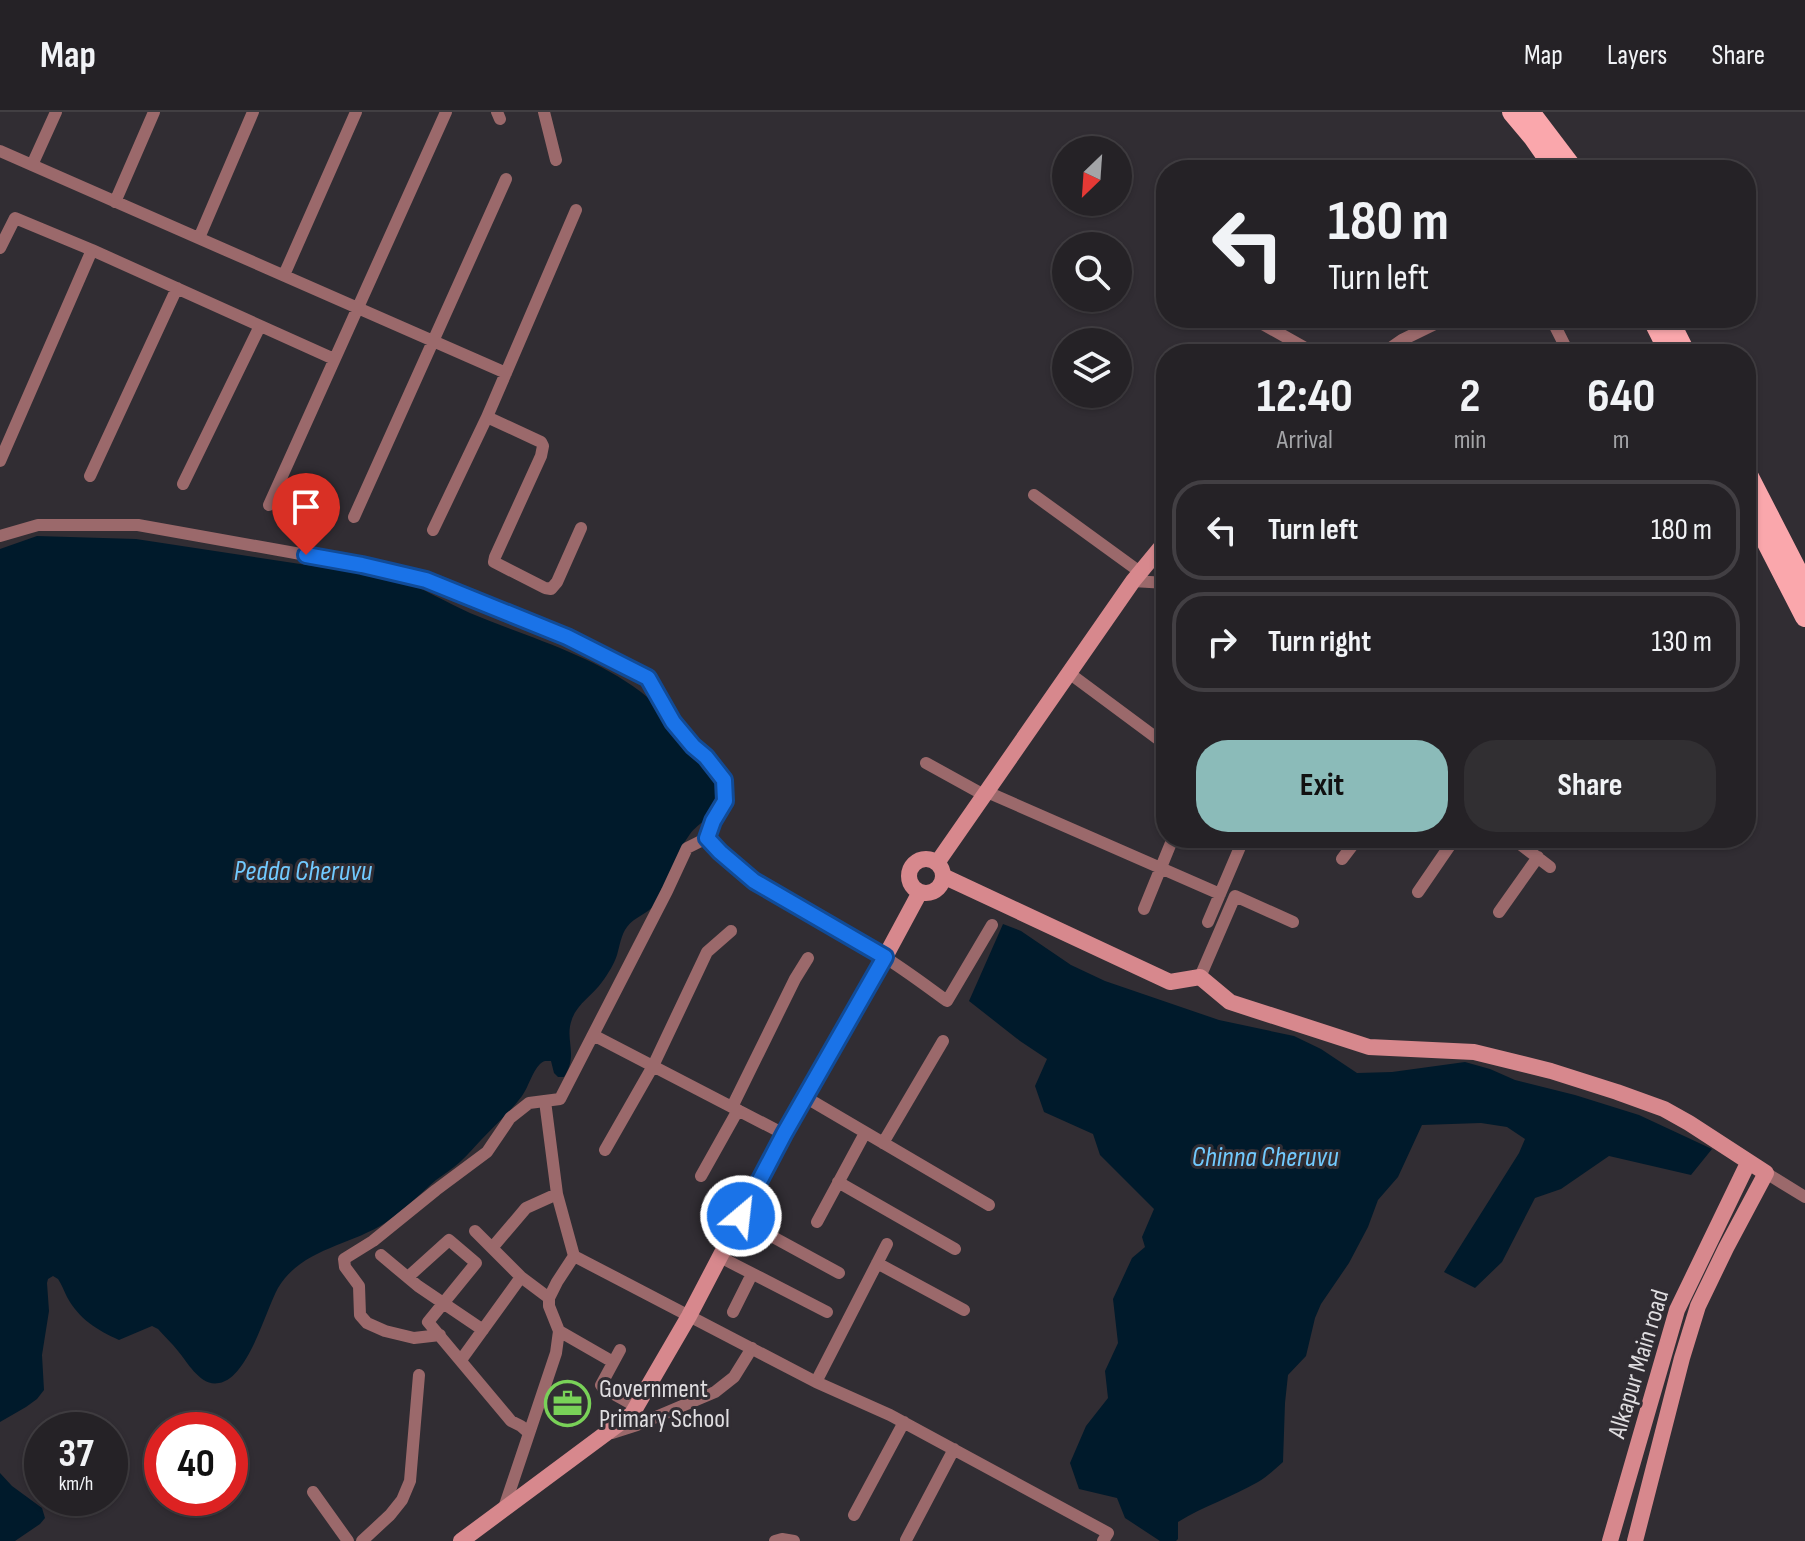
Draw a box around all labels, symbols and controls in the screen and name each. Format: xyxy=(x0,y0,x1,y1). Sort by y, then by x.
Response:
text: Map xyxy=(40,33,96,78)
text: Map xyxy=(1524,39,1563,72)
text: Layers xyxy=(1607,39,1667,72)
text: Share xyxy=(1711,39,1765,72)
north arrow xyxy=(1052,136,1132,216)
map controls xyxy=(1052,136,1132,408)
text: 180 m xyxy=(1328,189,1449,256)
icon: left xyxy=(1196,192,1300,296)
button: search xyxy=(1052,232,1132,312)
text: Turn left xyxy=(1328,257,1429,300)
button: layers xyxy=(1052,328,1132,408)
text: 12:40 xyxy=(1257,368,1353,425)
text: 2 xyxy=(1459,368,1480,425)
text: 640 xyxy=(1587,368,1655,425)
text: Arrival xyxy=(1277,425,1333,456)
text: min xyxy=(1454,425,1486,456)
text: m xyxy=(1613,425,1629,456)
pin xyxy=(272,473,340,555)
icon: arrive xyxy=(284,485,328,529)
icon: left xyxy=(1200,508,1244,552)
text: Turn left xyxy=(1268,512,1358,548)
text: 180 m xyxy=(1651,512,1712,548)
icon: right xyxy=(1200,620,1244,664)
text: Turn right xyxy=(1268,624,1371,660)
text: 130 m xyxy=(1652,624,1712,660)
button: Exit xyxy=(1196,740,1448,832)
button: Share xyxy=(1464,740,1716,832)
water label: Pedda Cheruvu xyxy=(234,855,373,888)
water label: Chinna Cheruvu xyxy=(1192,1141,1339,1174)
position arrow xyxy=(699,1174,783,1258)
street label: Alkapur Main road xyxy=(1601,1286,1676,1443)
place label: Government Primary School xyxy=(599,1374,730,1435)
office icon: Government Primary School xyxy=(544,1380,592,1428)
speed limit sign: 40 xyxy=(144,1412,248,1516)
text: 37 xyxy=(58,1430,94,1478)
text: km/h xyxy=(59,1472,93,1496)

